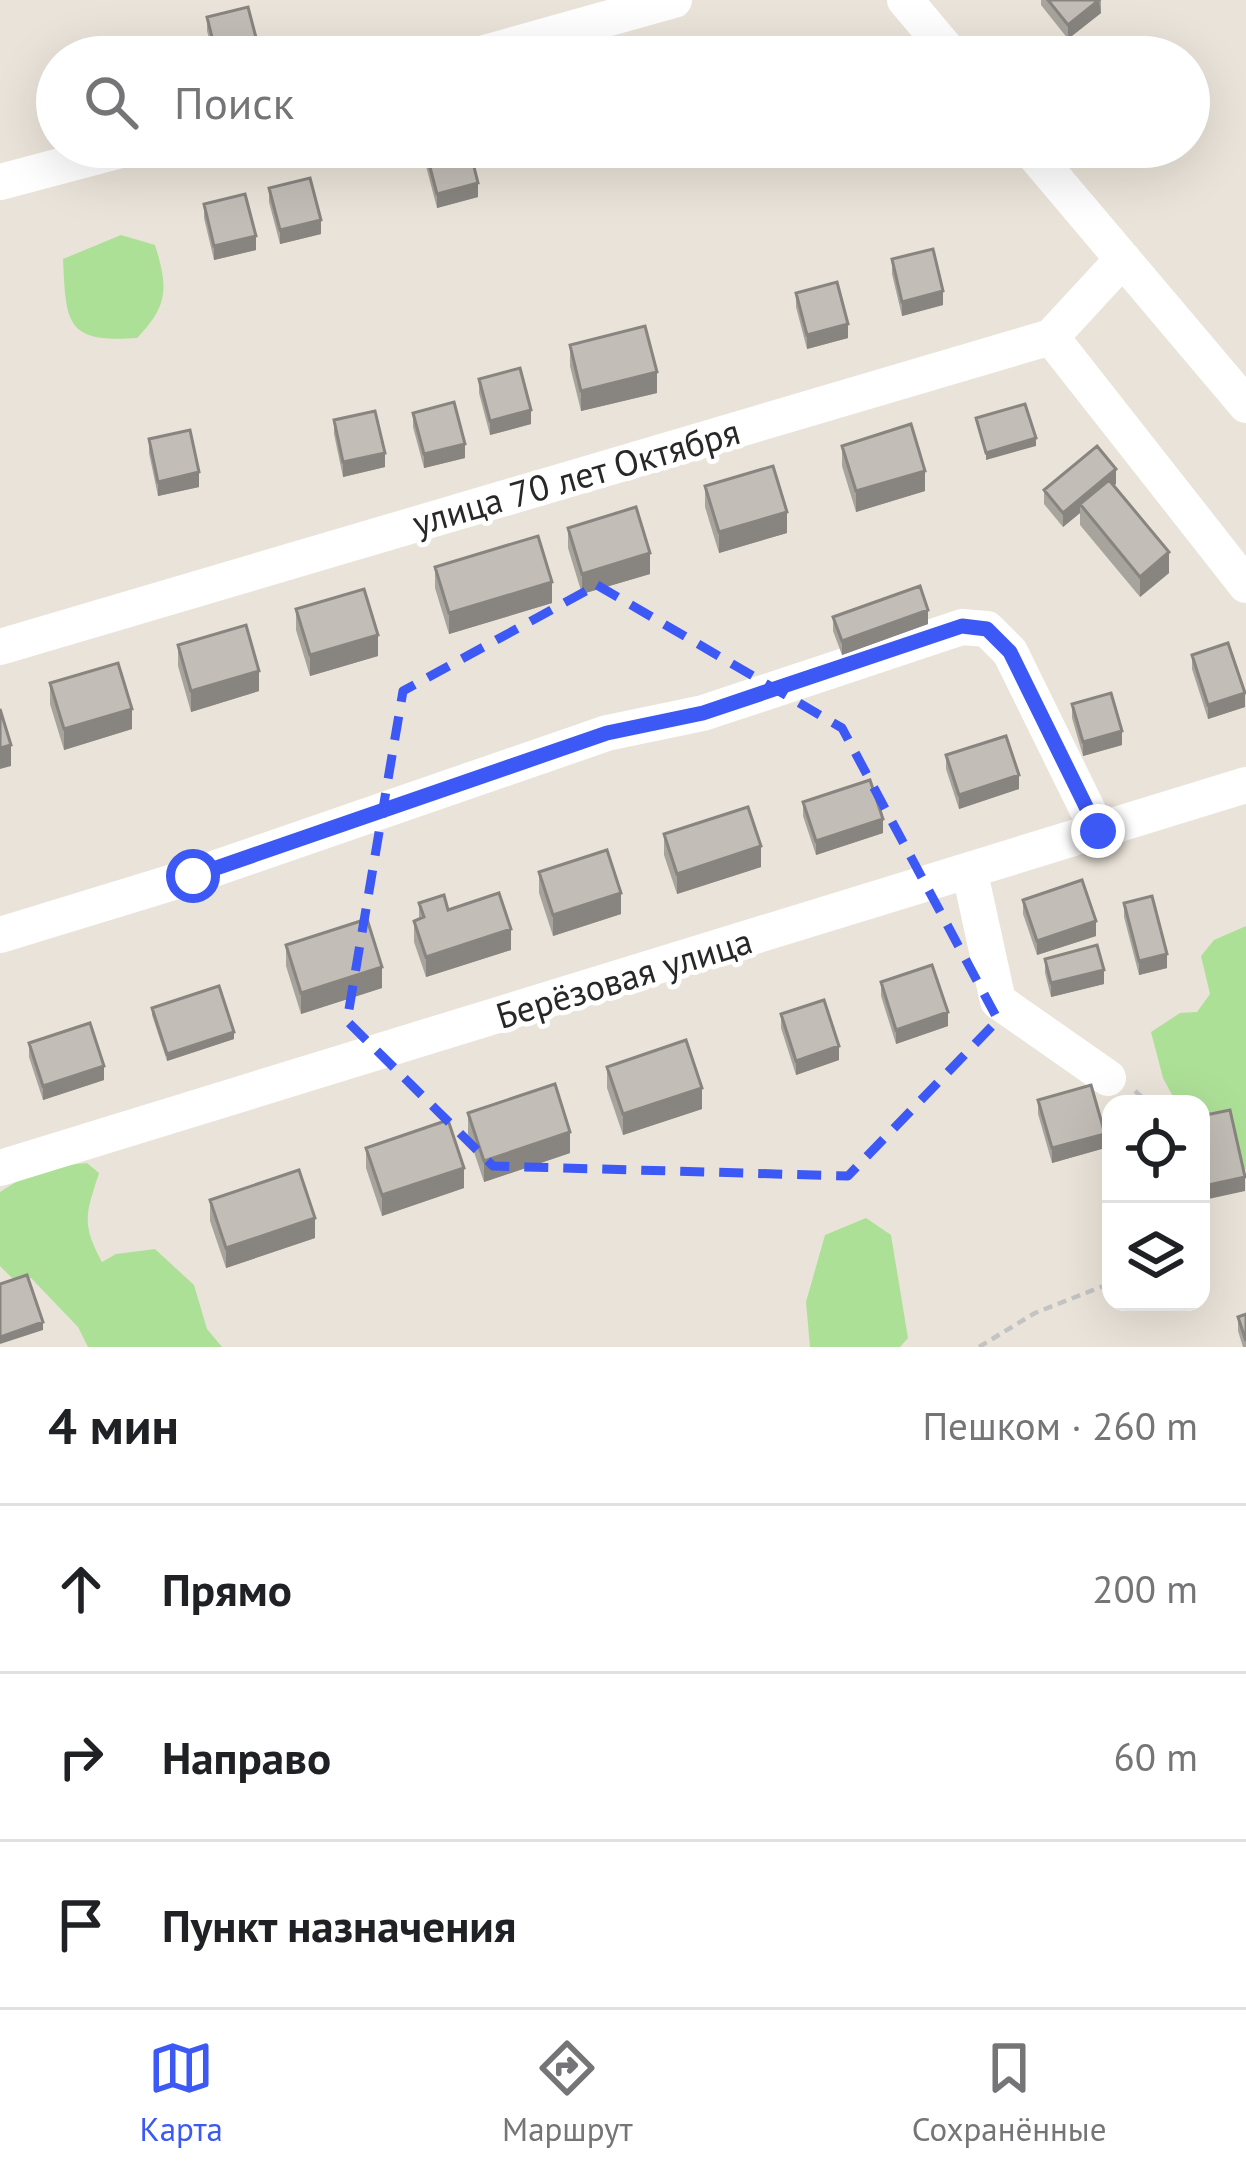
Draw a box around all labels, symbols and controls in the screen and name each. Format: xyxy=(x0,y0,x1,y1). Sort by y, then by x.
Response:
search box xyxy=(36,36,1210,168)
icon: search xyxy=(78,69,144,135)
text: Поиск xyxy=(174,73,294,131)
street label: улица 70 лет Октября xyxy=(407,407,745,546)
route end xyxy=(1071,804,1125,858)
route start xyxy=(166,849,220,903)
street label: Берёзовая улица xyxy=(490,916,758,1039)
map controls xyxy=(1102,1095,1210,1311)
button: locate xyxy=(1102,1095,1210,1203)
button: layers xyxy=(1102,1203,1210,1311)
text: 4 мин xyxy=(48,1392,179,1458)
text: Пешком · 260 m xyxy=(922,1400,1198,1451)
icon: ahead xyxy=(48,1556,114,1622)
text: Прямо xyxy=(162,1560,292,1618)
text: 200 m xyxy=(1092,1563,1198,1614)
icon: right xyxy=(48,1724,114,1790)
text: Направо xyxy=(162,1728,331,1786)
text: 60 m xyxy=(1113,1731,1198,1782)
icon: arrive xyxy=(48,1892,114,1958)
text: Пункт назначения xyxy=(162,1896,516,1954)
tab: Карта xyxy=(140,2035,223,2150)
tab: Маршрут xyxy=(502,2035,633,2150)
tab: Сохранённые xyxy=(912,2035,1106,2150)

